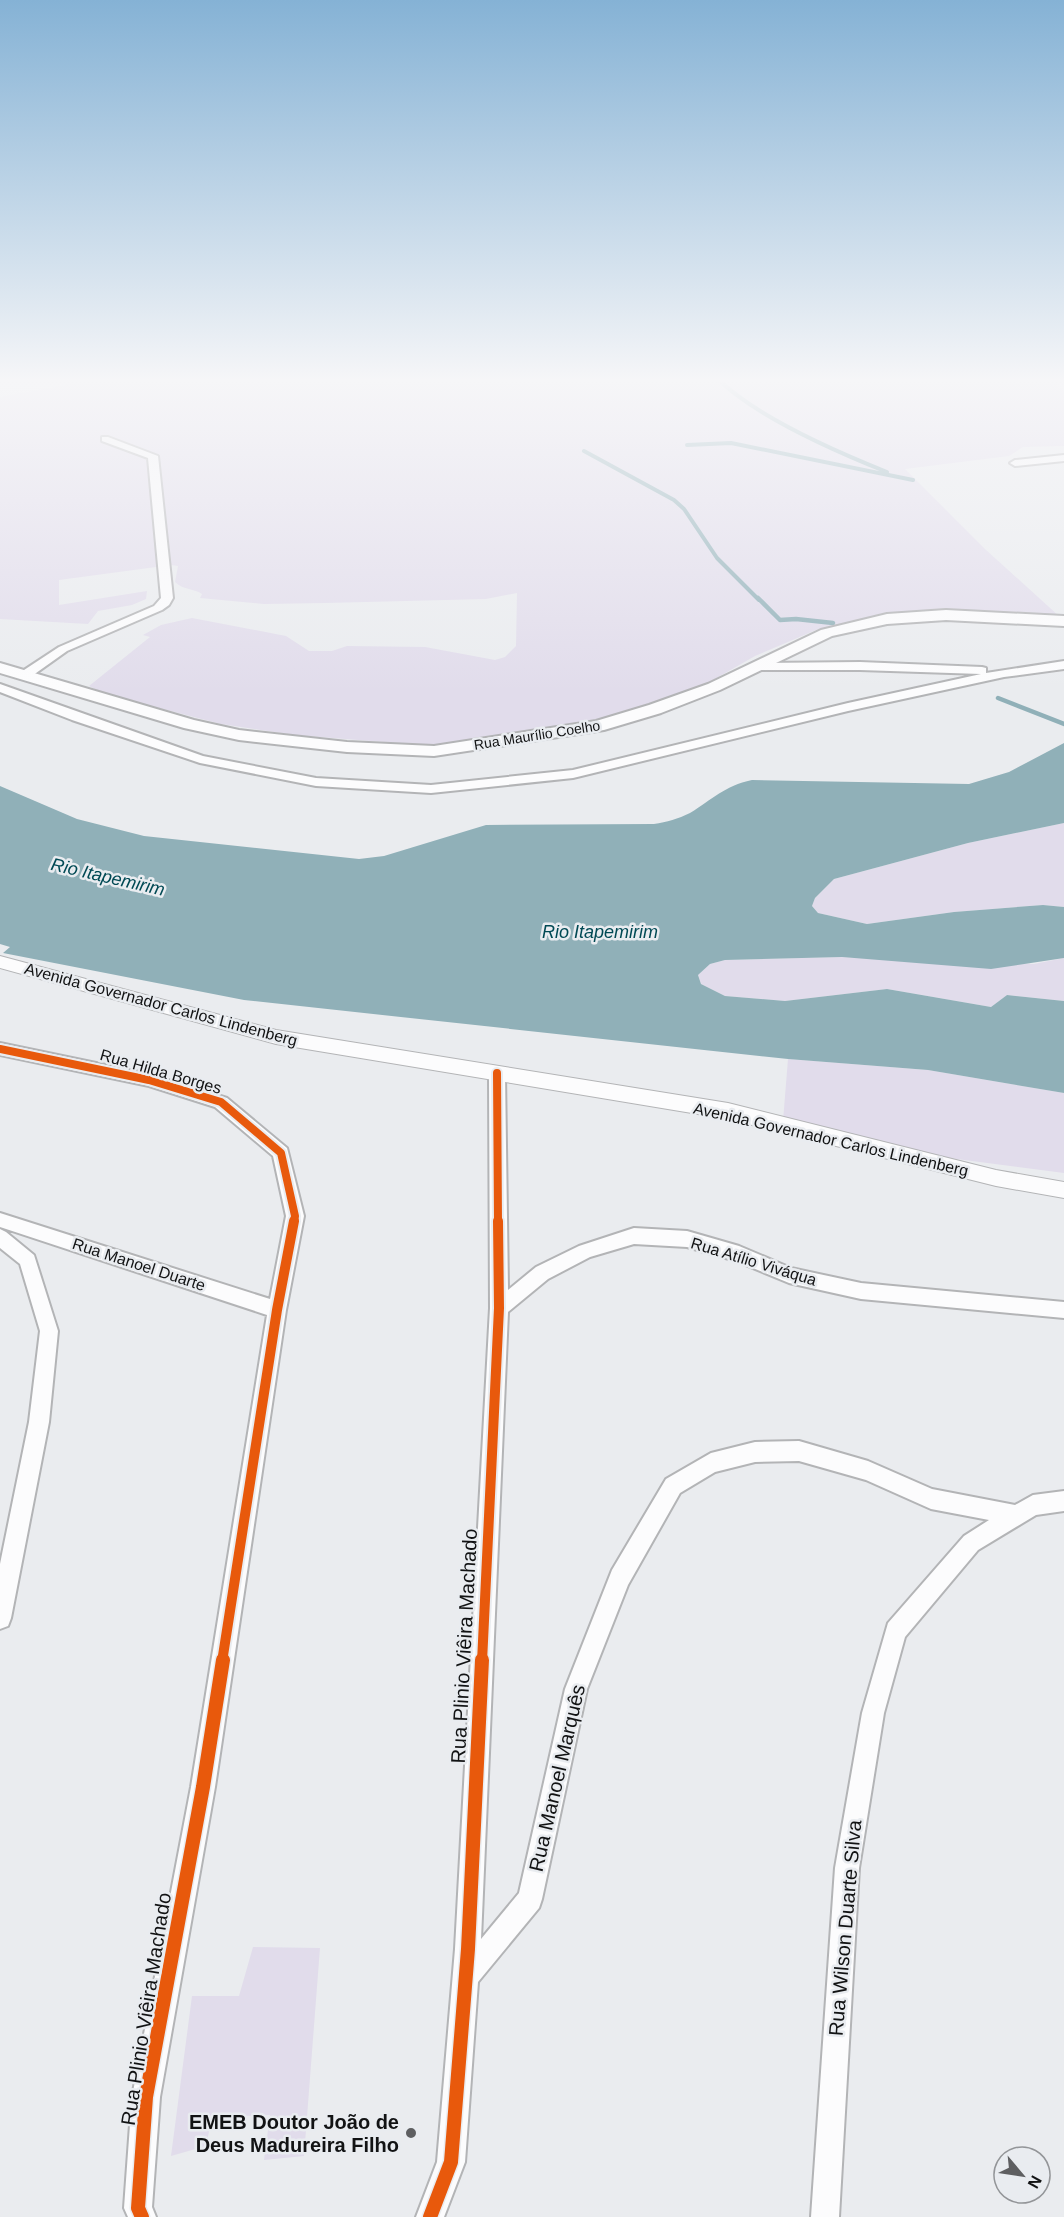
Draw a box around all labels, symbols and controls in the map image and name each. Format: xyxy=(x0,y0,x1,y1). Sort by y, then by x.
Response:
street label: Rua Maurílio Coelho xyxy=(473,717,601,753)
water label: Rio Itapemirim xyxy=(49,854,167,900)
water label: Rio Itapemirim xyxy=(542,922,658,942)
street label: Avenida Governador Carlos Lindenberg xyxy=(23,960,299,1049)
street label: Rua Hilda Borges xyxy=(98,1046,223,1097)
street label: Avenida Governador Carlos Lindenberg xyxy=(692,1100,970,1179)
street label: Rua Atílio Viváqua xyxy=(689,1234,819,1289)
street label: Rua Manoel Duarte xyxy=(70,1235,208,1294)
street label: Rua Plinio Viêira Machado xyxy=(447,1528,481,1764)
street label: Rua Manoel Marquês xyxy=(525,1682,589,1874)
street label: Rua Wilson Duarte Silva xyxy=(825,1818,865,2037)
street label: Rua Plinio Viêira Machado xyxy=(117,1891,175,2127)
place label: EMEB Doutor João de Deus Madureira Filho xyxy=(189,2111,399,2156)
marker: EMEB Doutor João de Deus Madureira Filho xyxy=(404,2126,418,2140)
north arrow xyxy=(992,2145,1052,2205)
text: N xyxy=(1024,2173,1045,2191)

